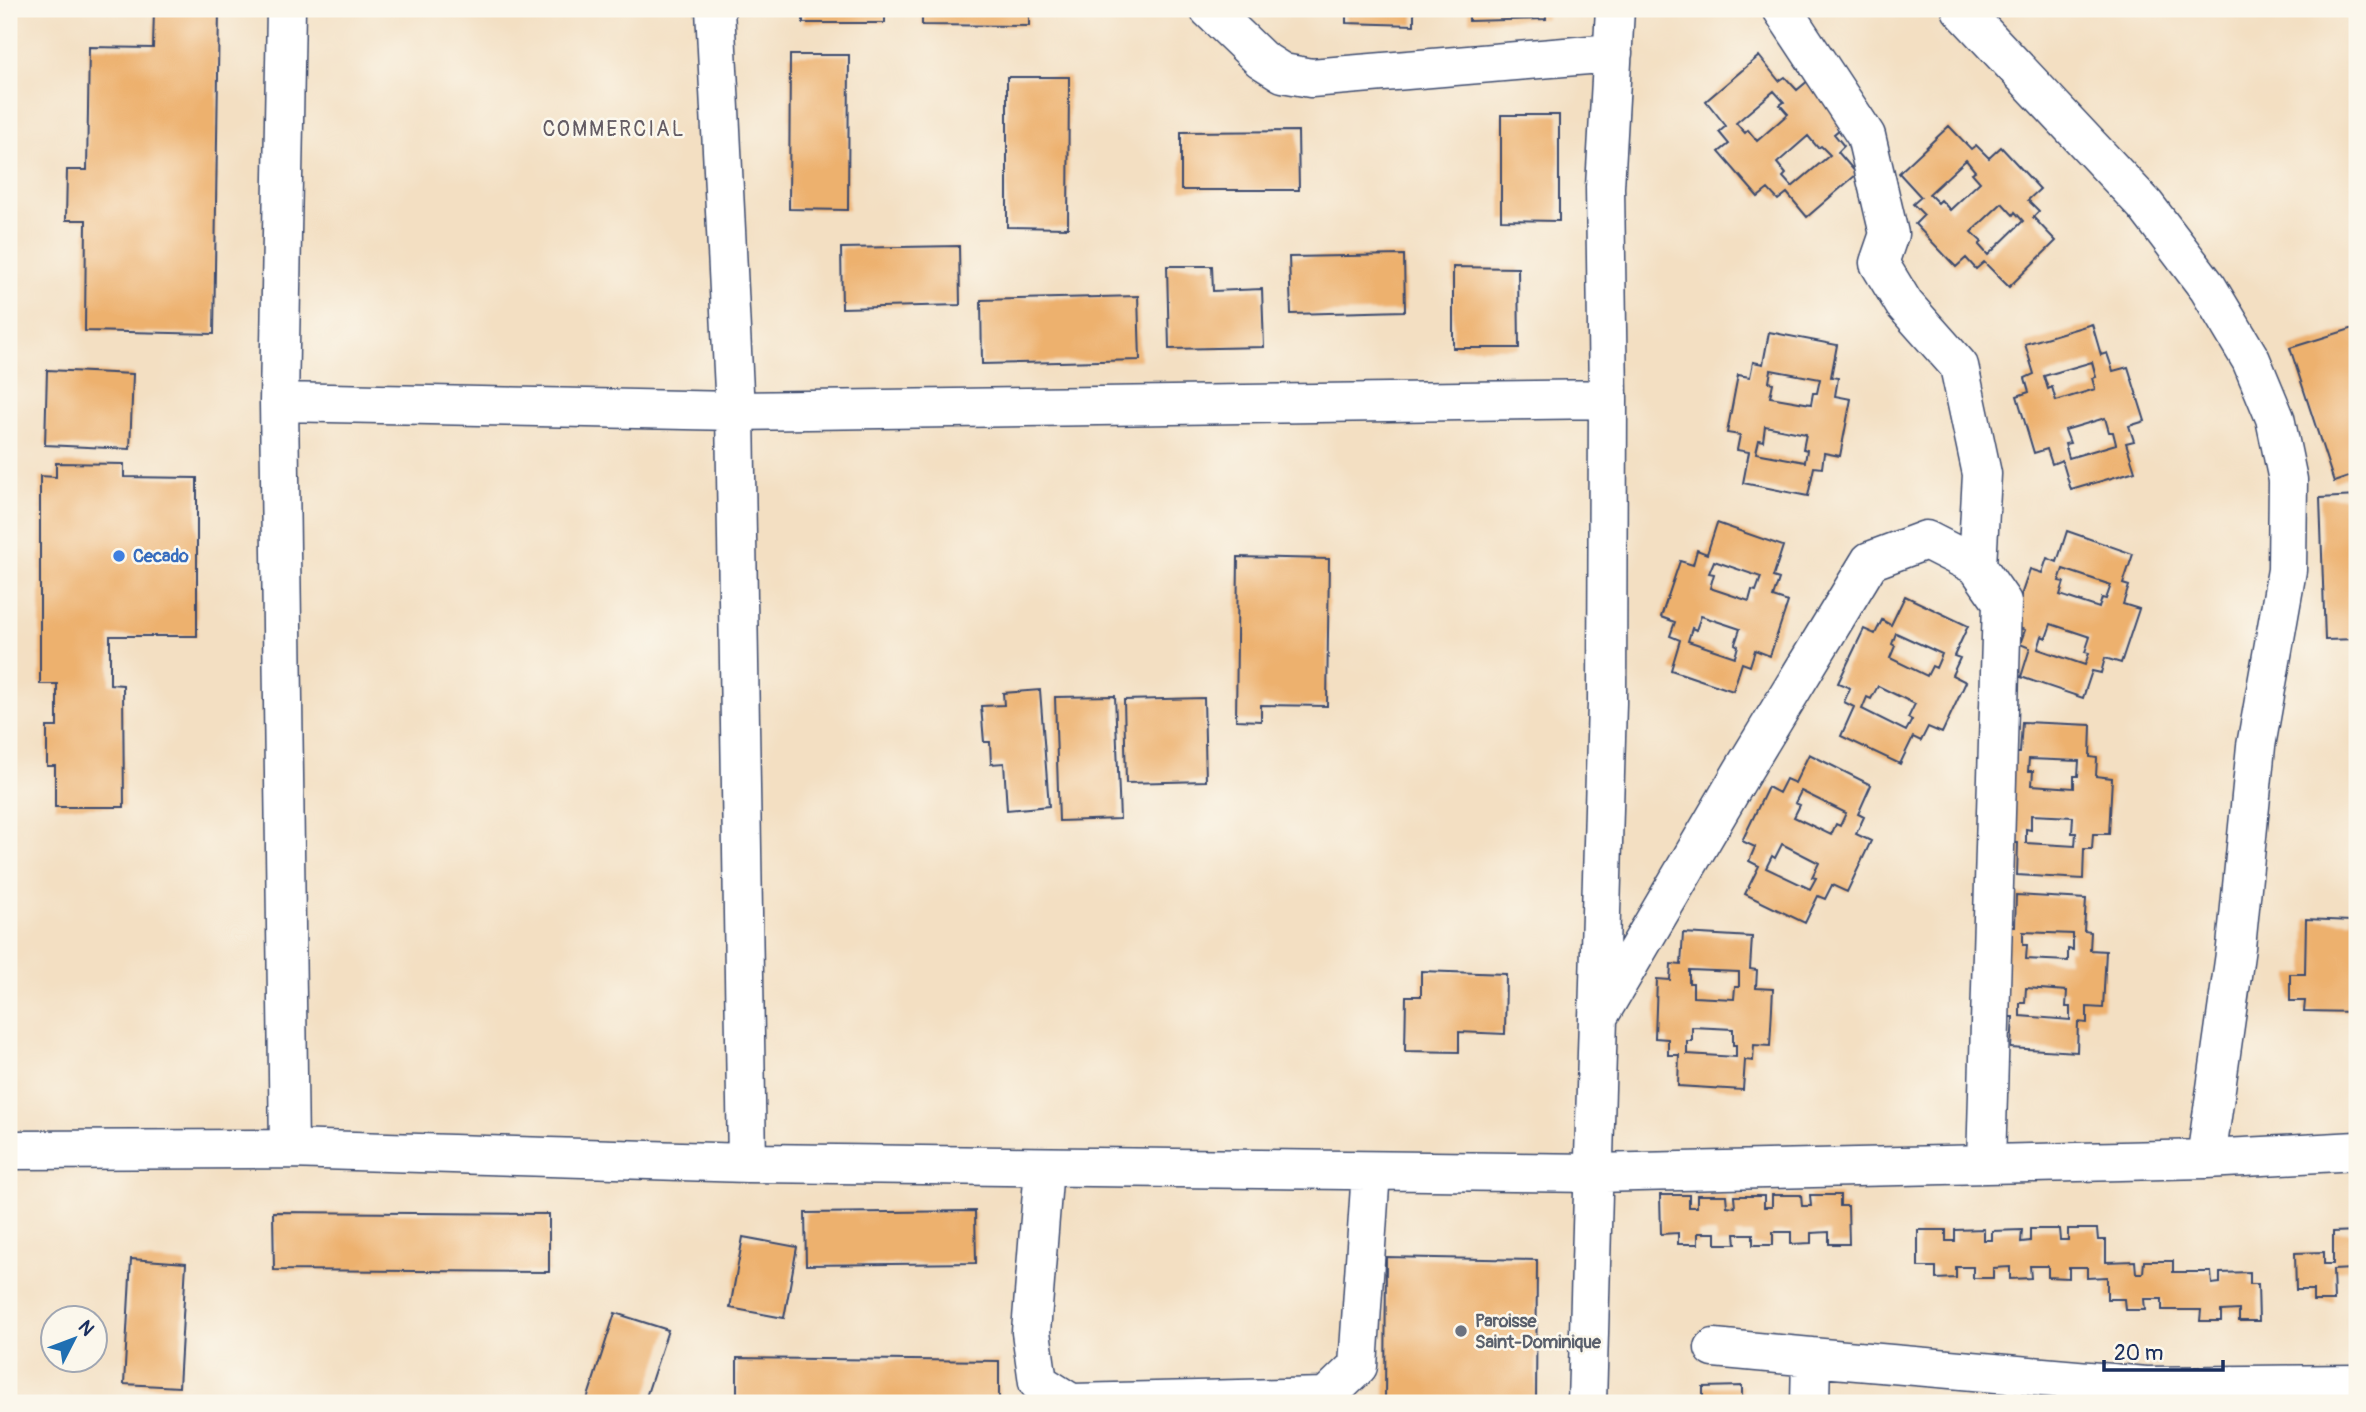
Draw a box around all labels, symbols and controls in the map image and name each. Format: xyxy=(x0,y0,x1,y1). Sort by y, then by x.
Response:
district label: COMMERCIAL xyxy=(542,116,686,143)
place label: Cecado xyxy=(133,545,189,568)
marker: Cecado xyxy=(111,548,127,564)
north arrow xyxy=(38,1304,108,1374)
place label: Paroisse Saint-Dominique xyxy=(1475,1310,1602,1354)
text: N xyxy=(73,1315,99,1341)
marker: Paroisse Saint-Dominique xyxy=(1453,1323,1469,1339)
scale bar xyxy=(2104,1328,2222,1372)
text: 20 m xyxy=(2114,1340,2163,1367)

